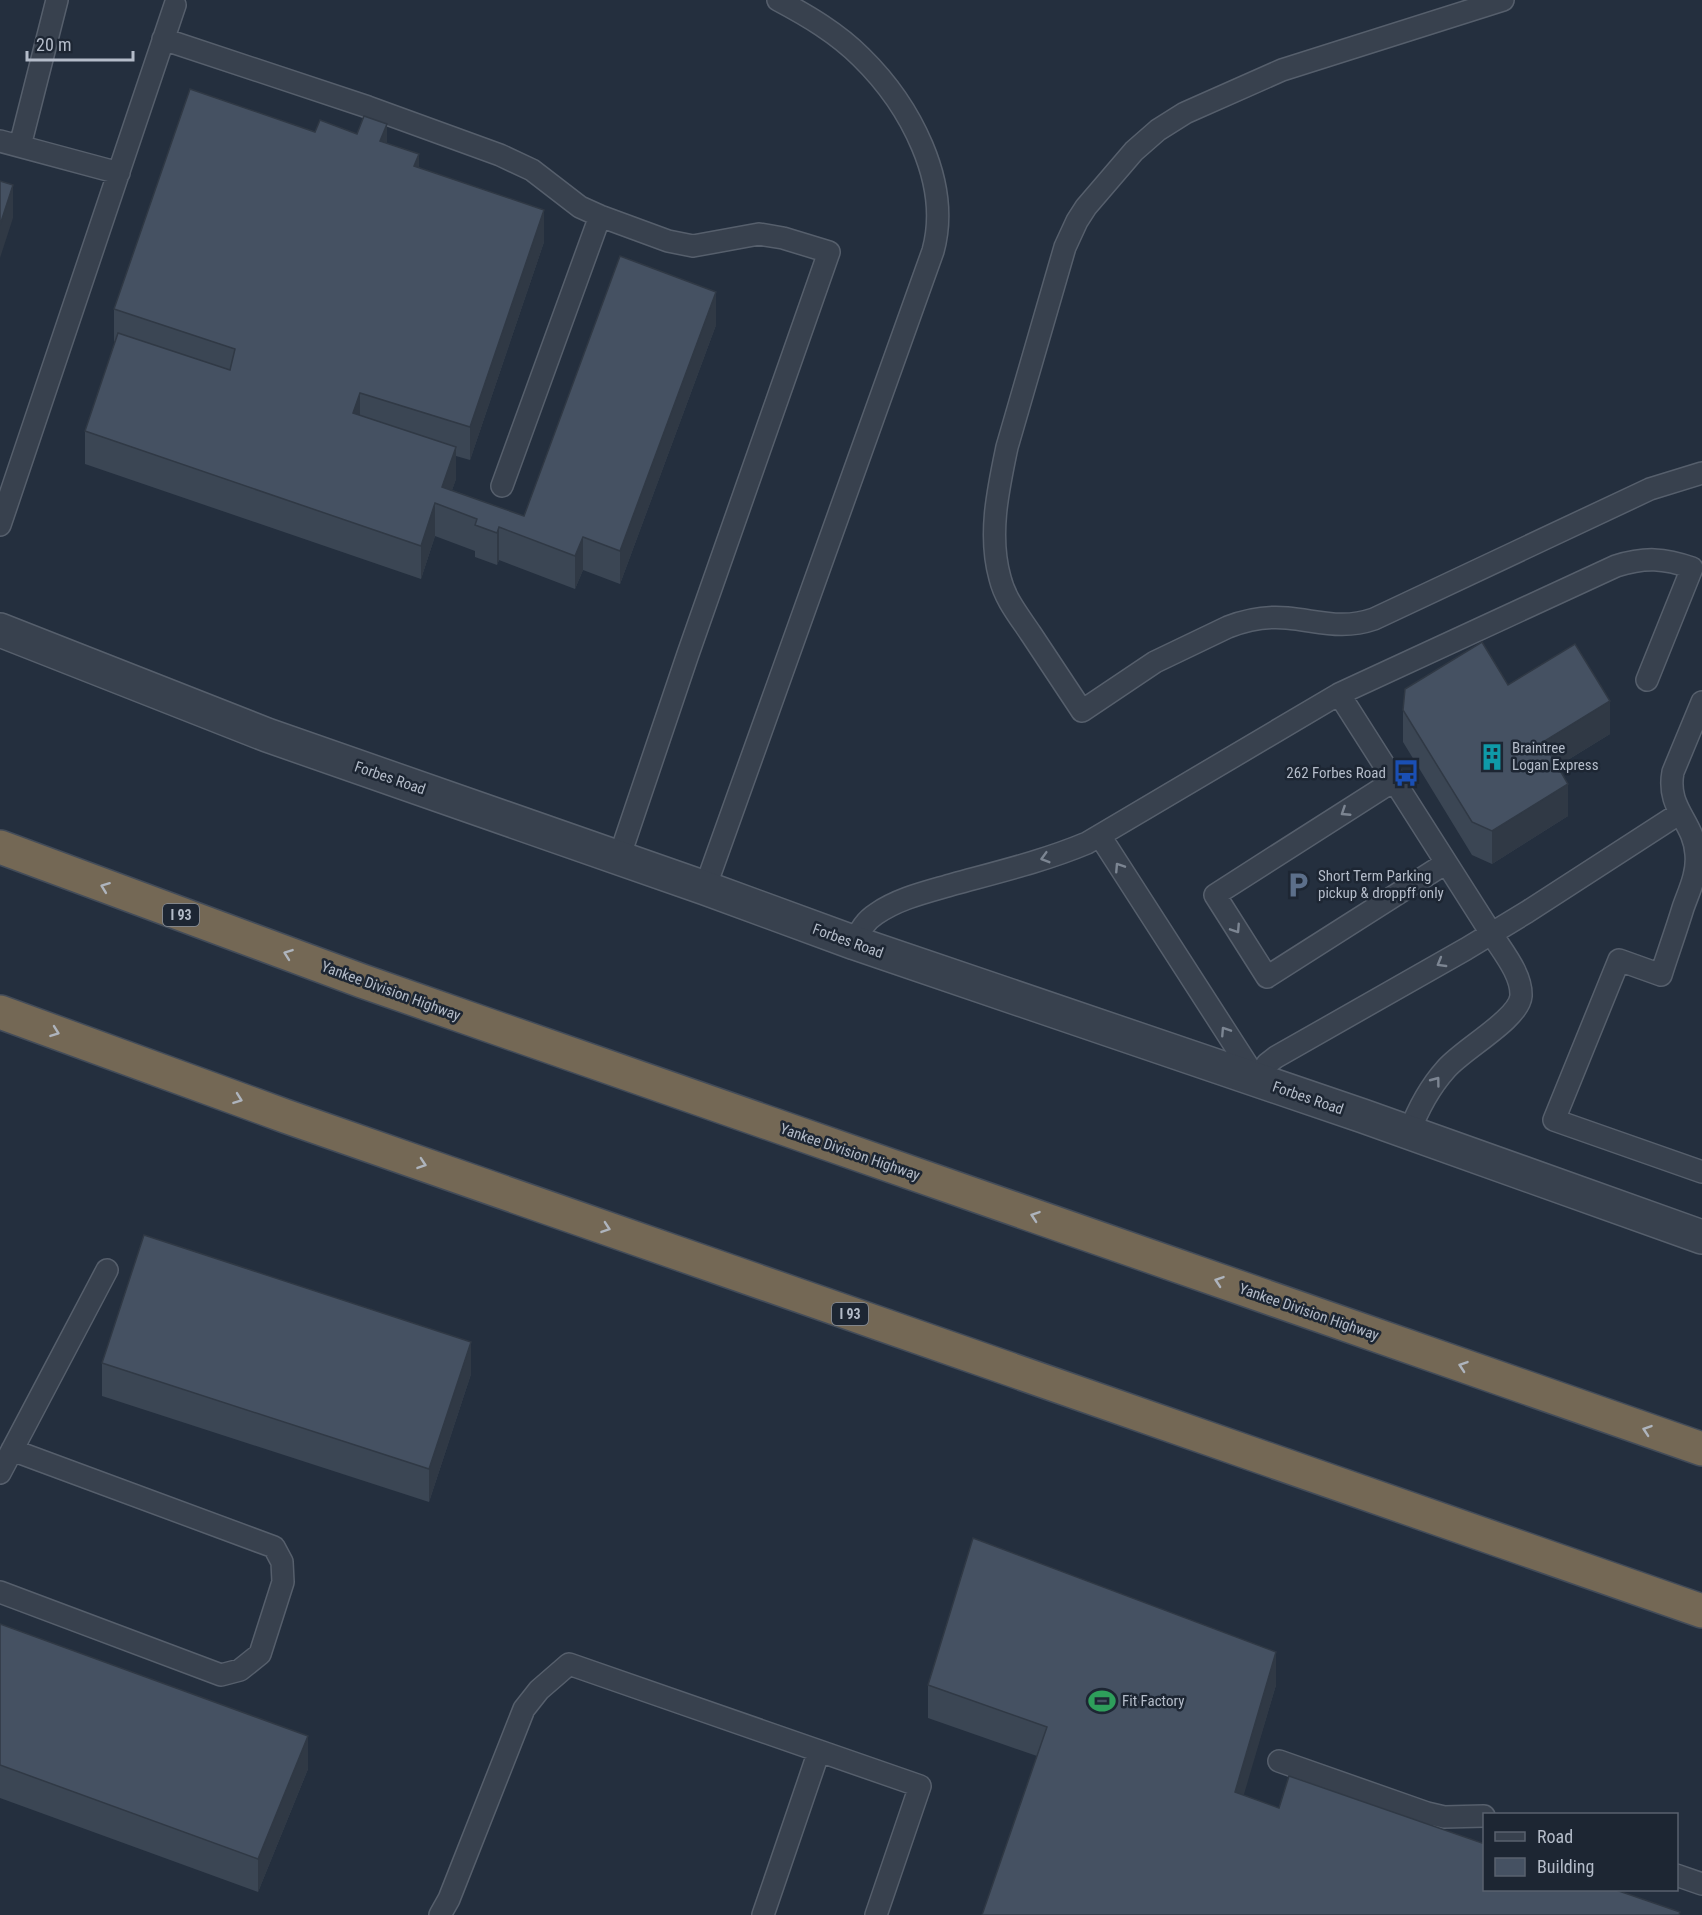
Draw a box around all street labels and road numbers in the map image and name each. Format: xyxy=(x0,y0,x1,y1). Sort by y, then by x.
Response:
street label: Forbes Road xyxy=(352,757,428,799)
road number: I 93 xyxy=(163,904,199,926)
street label: Forbes Road xyxy=(810,920,886,962)
street label: Yankee Division Highway xyxy=(319,957,463,1025)
street label: Forbes Road xyxy=(1270,1077,1346,1119)
street label: Yankee Division Highway xyxy=(778,1120,922,1184)
street label: Yankee Division Highway xyxy=(1237,1280,1381,1344)
road number: I 93 xyxy=(832,1303,868,1325)

